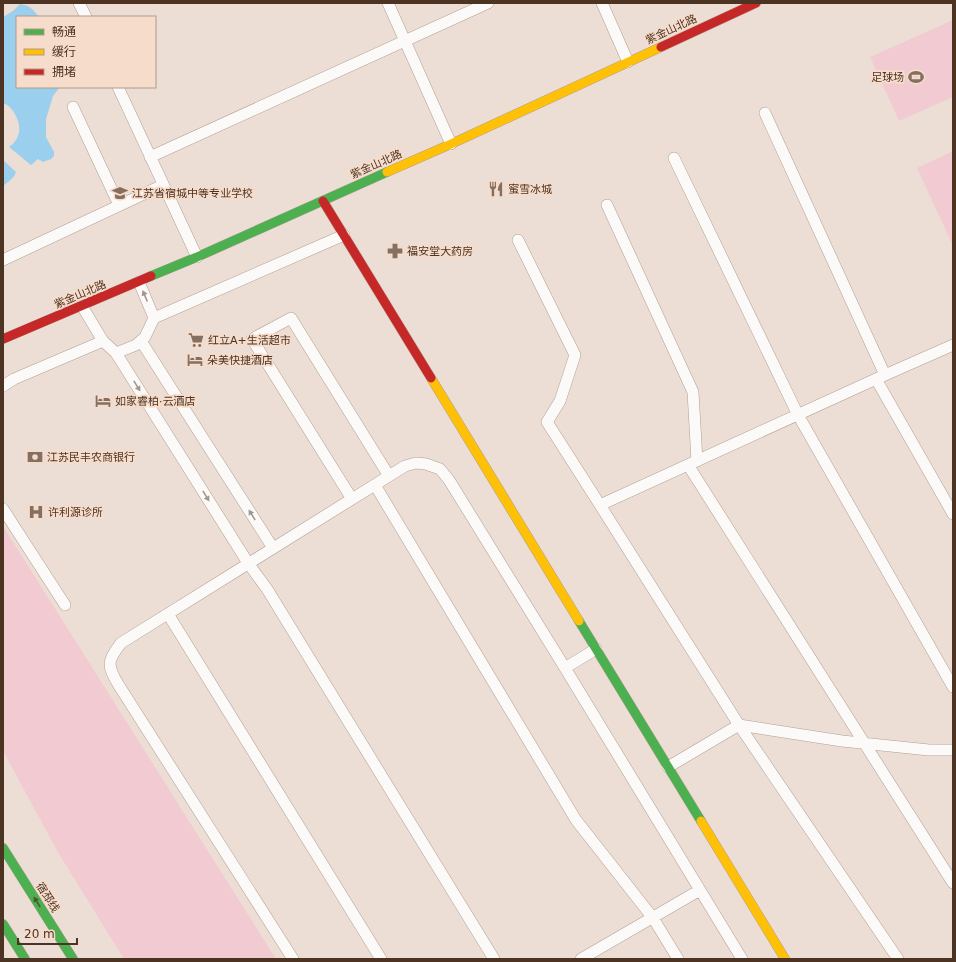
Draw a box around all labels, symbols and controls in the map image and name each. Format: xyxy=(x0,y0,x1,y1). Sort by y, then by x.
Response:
street label: 紫金山北路 xyxy=(644,12,699,47)
legend xyxy=(16,16,156,88)
text: 畅通 xyxy=(52,25,76,39)
text: 缓行 xyxy=(52,45,76,59)
text: 拥堵 xyxy=(52,65,76,79)
sports icon: 足球场 xyxy=(907,68,925,86)
place label: 足球场 xyxy=(871,71,904,84)
street label: 紫金山北路 xyxy=(348,147,404,182)
restaurant icon: 蜜雪冰城 xyxy=(487,180,505,198)
place label: 蜜雪冰城 xyxy=(508,183,552,196)
school or university icon: 江苏省宿城中等专业学校 xyxy=(111,184,129,202)
place label: 江苏省宿城中等专业学校 xyxy=(132,187,253,200)
pharmacy icon: 福安堂大药房 xyxy=(386,242,404,260)
place label: 福安堂大药房 xyxy=(407,245,473,258)
street label: 紫金山北路 xyxy=(52,278,108,311)
one-way arrow xyxy=(142,291,148,302)
supermarket icon: 红立A+生活超市 xyxy=(187,331,205,349)
place label: 红立A+生活超市 xyxy=(208,334,291,347)
hotel icon: 朵美快捷酒店 xyxy=(186,351,204,369)
place label: 朵美快捷酒店 xyxy=(207,354,273,367)
one-way arrow xyxy=(133,380,140,392)
hotel icon: 如家睿柏·云酒店 xyxy=(94,392,112,410)
place label: 如家睿柏·云酒店 xyxy=(115,395,196,408)
bank icon: 江苏民丰农商银行 xyxy=(26,448,44,466)
place label: 江苏民丰农商银行 xyxy=(47,451,135,464)
one-way arrow xyxy=(202,491,210,501)
hospital icon: 许利源诊所 xyxy=(27,503,45,521)
place label: 许利源诊所 xyxy=(48,506,103,519)
one-way arrow xyxy=(248,510,256,521)
street label: 宿邳线 xyxy=(33,880,62,915)
one-way arrow xyxy=(33,897,41,907)
scale bar xyxy=(18,920,77,946)
text: 20 m xyxy=(24,927,55,941)

